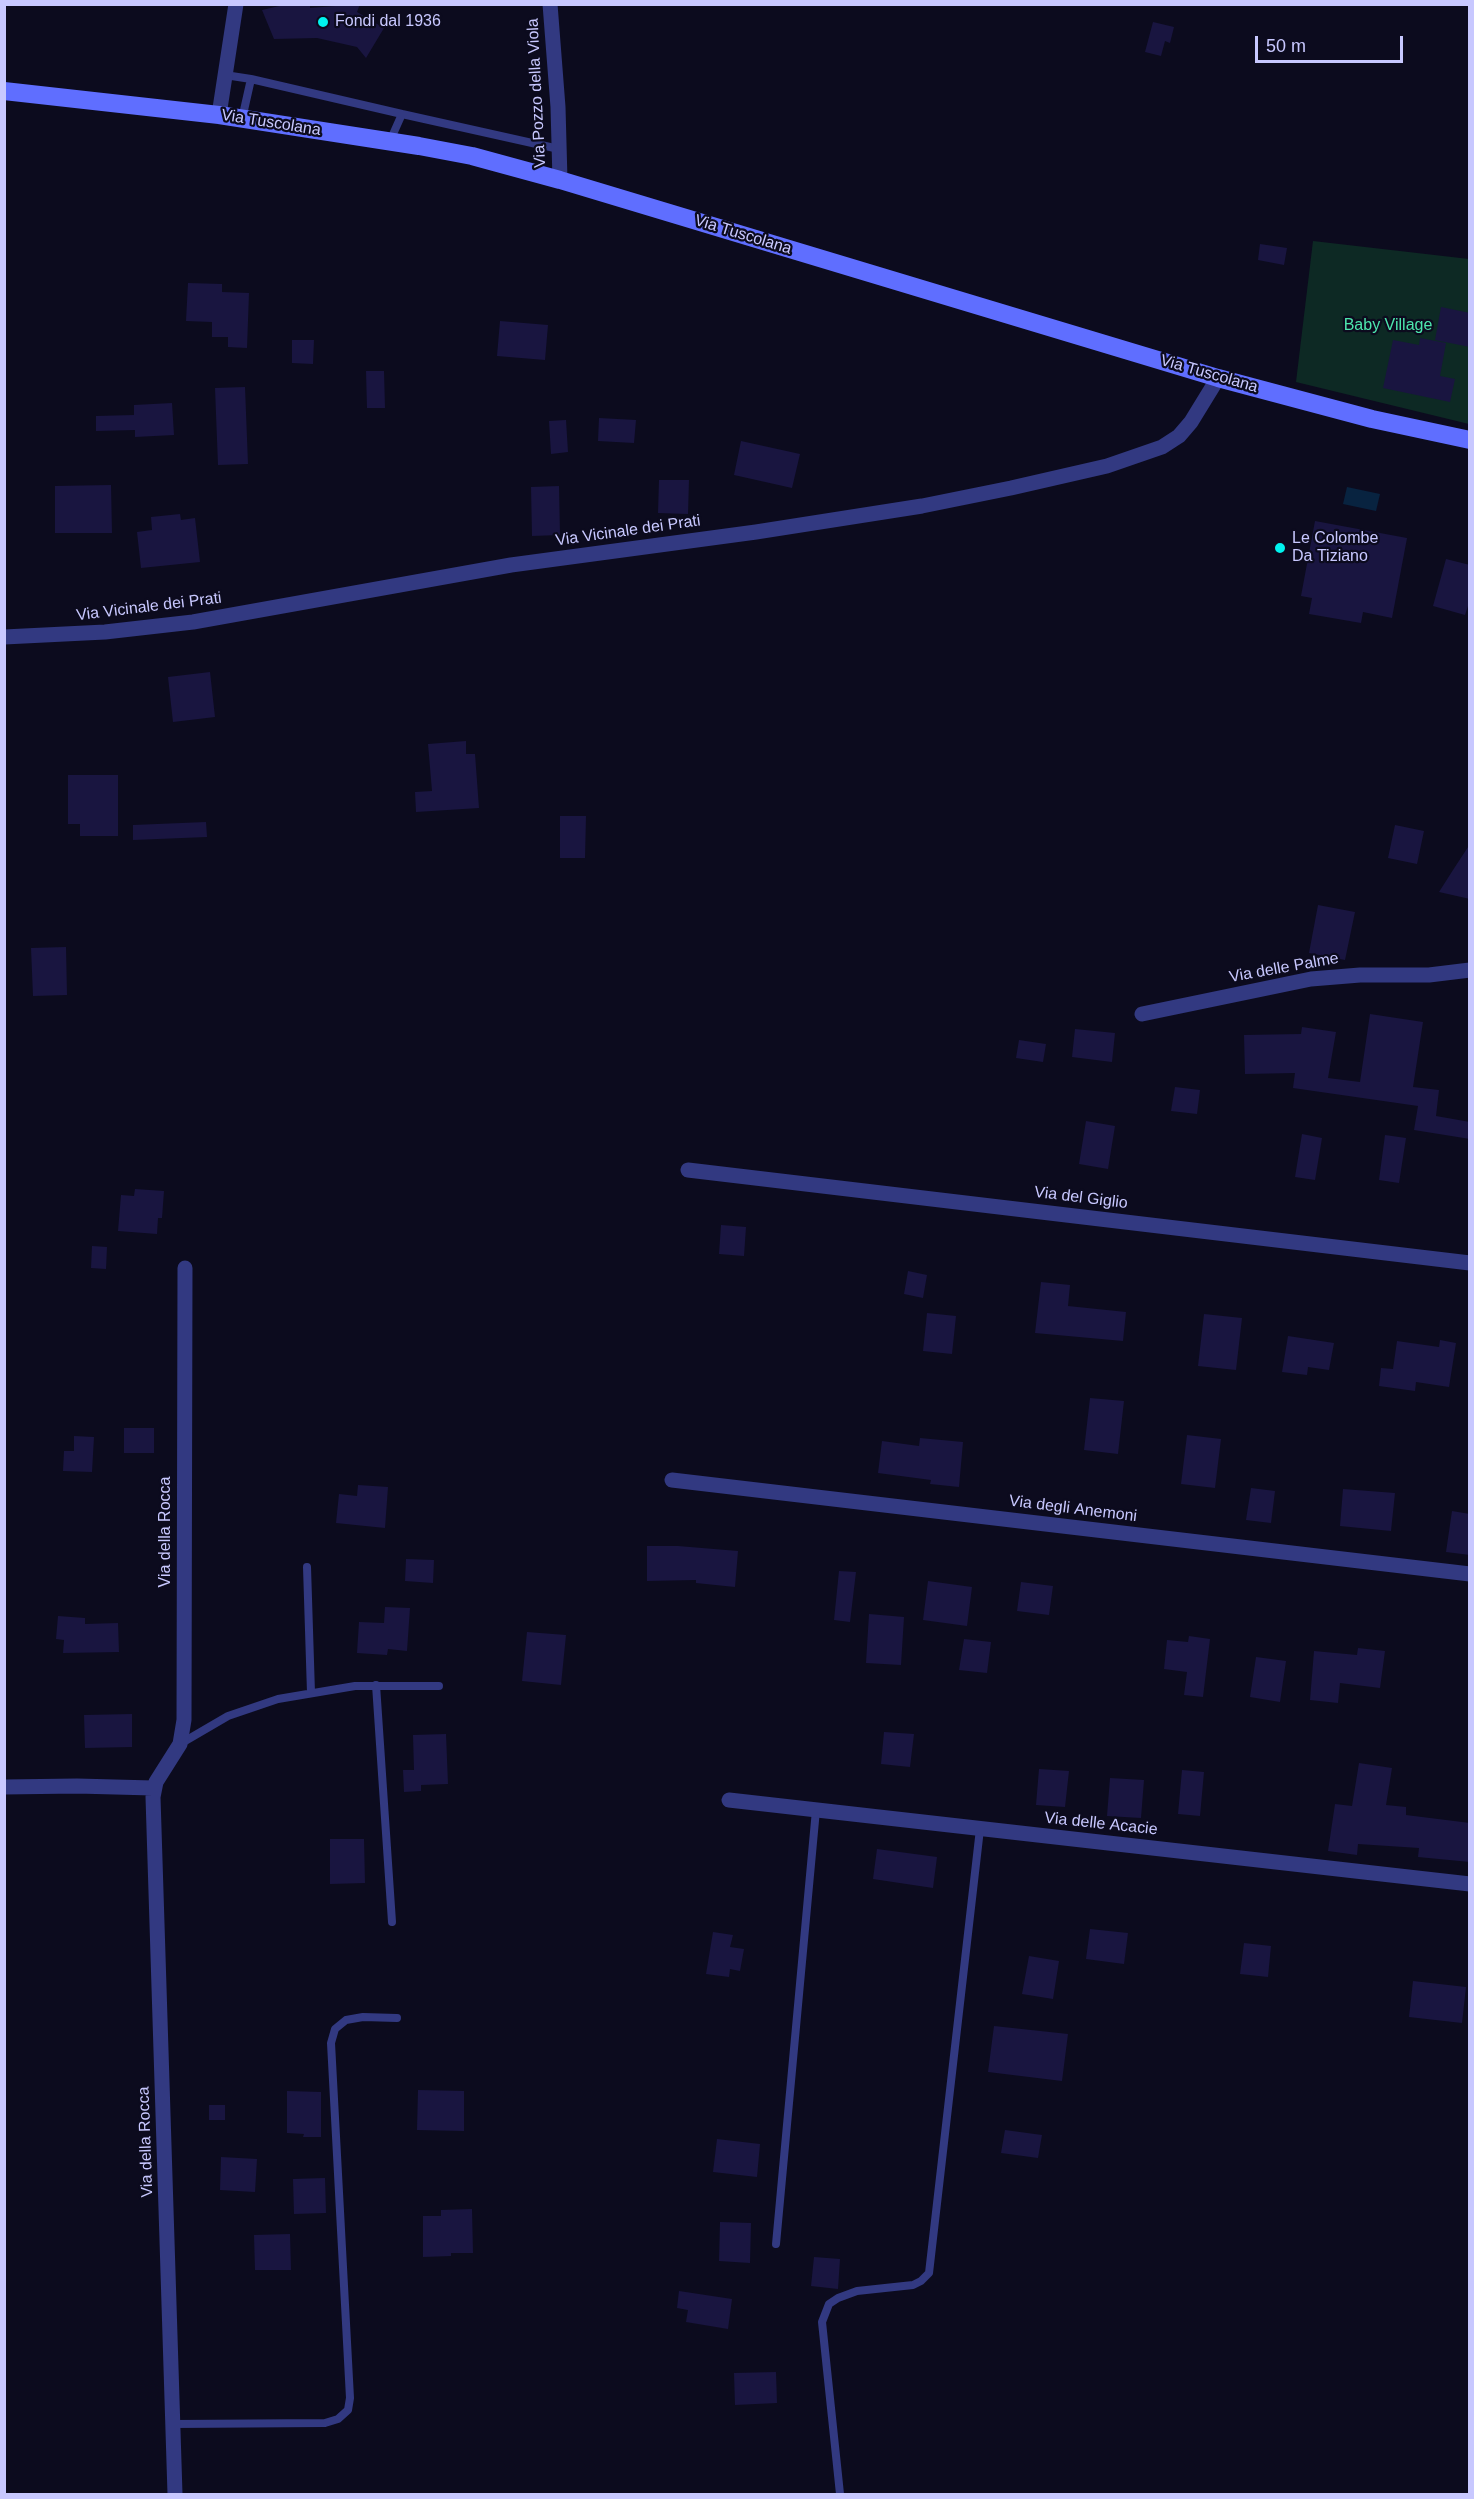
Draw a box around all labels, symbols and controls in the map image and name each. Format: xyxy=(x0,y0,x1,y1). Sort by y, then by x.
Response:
place label: Fondi dal 1936 xyxy=(335,12,441,32)
marker: Fondi dal 1936 xyxy=(316,15,330,29)
street label: Via Pozzo della Viola xyxy=(523,18,551,168)
scale bar xyxy=(1258,24,1406,62)
text: 50 m xyxy=(1266,36,1306,56)
street label: Via Tuscolana xyxy=(220,106,322,140)
street label: Via Tuscolana xyxy=(692,211,794,259)
park label: Baby Village xyxy=(1344,316,1432,336)
street label: Via Tuscolana xyxy=(1158,351,1260,397)
street label: Via Vicinale dei Prati xyxy=(554,511,702,551)
place label: Le Colombe Da Tiziano xyxy=(1292,529,1378,567)
marker: Le Colombe Da Tiziano xyxy=(1273,541,1287,555)
street label: Via Vicinale dei Prati xyxy=(75,589,223,625)
street label: Via delle Palme xyxy=(1228,949,1340,987)
street label: Via del Giglio xyxy=(1033,1183,1129,1213)
street label: Via della Rocca xyxy=(156,1477,176,1587)
street label: Via degli Anemoni xyxy=(1008,1492,1138,1526)
street label: Via delle Acacie xyxy=(1044,1809,1158,1839)
street label: Via della Rocca xyxy=(134,2086,158,2198)

